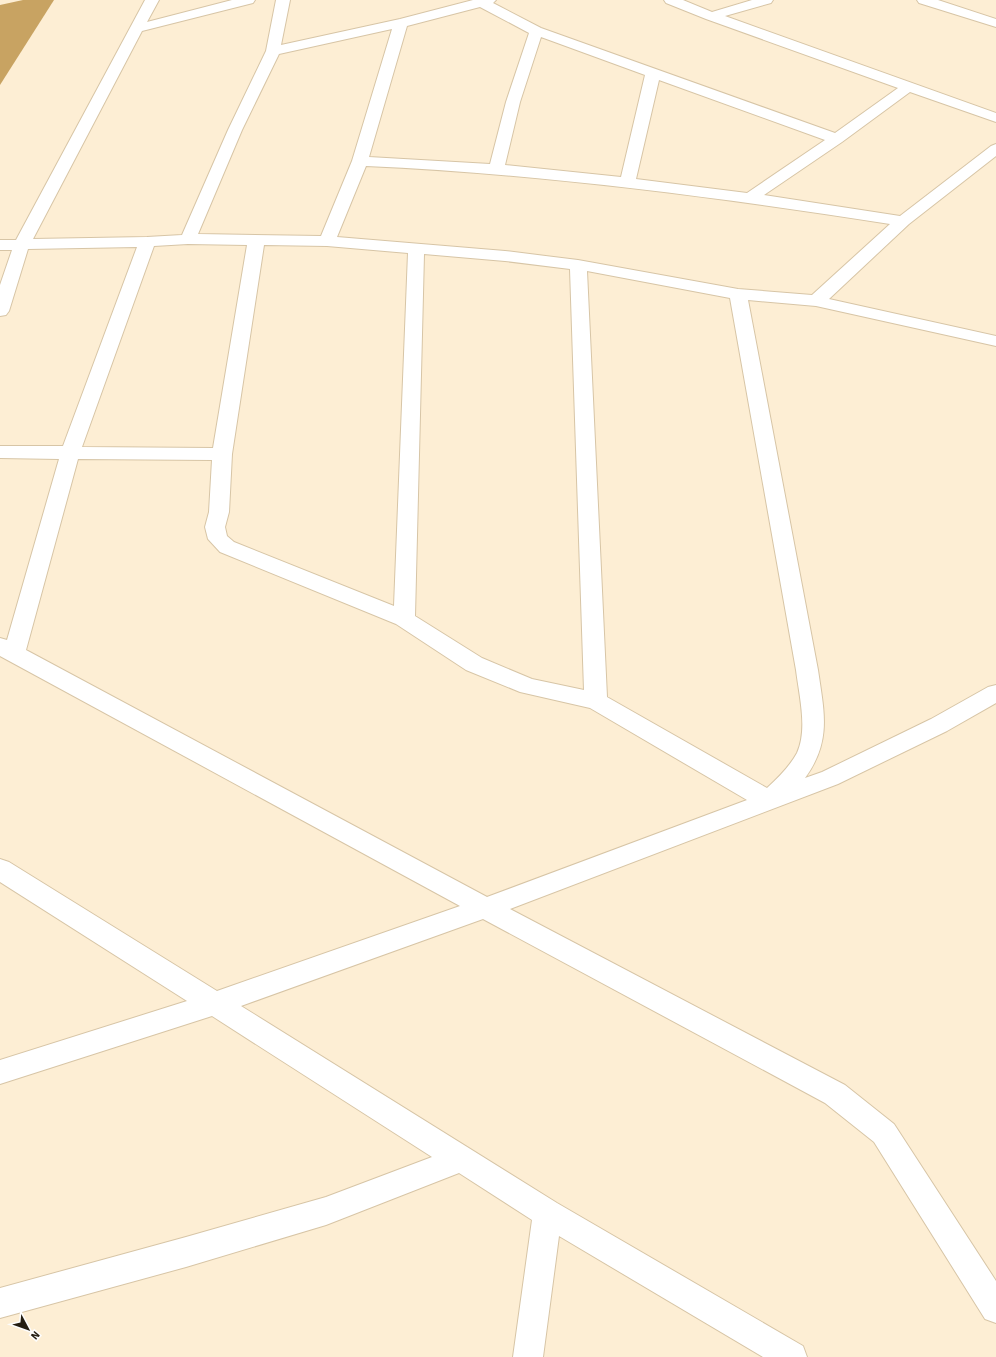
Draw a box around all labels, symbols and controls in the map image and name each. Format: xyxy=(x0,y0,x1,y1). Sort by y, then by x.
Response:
north arrow xyxy=(8,1309,48,1349)
text: N xyxy=(27,1328,43,1343)

